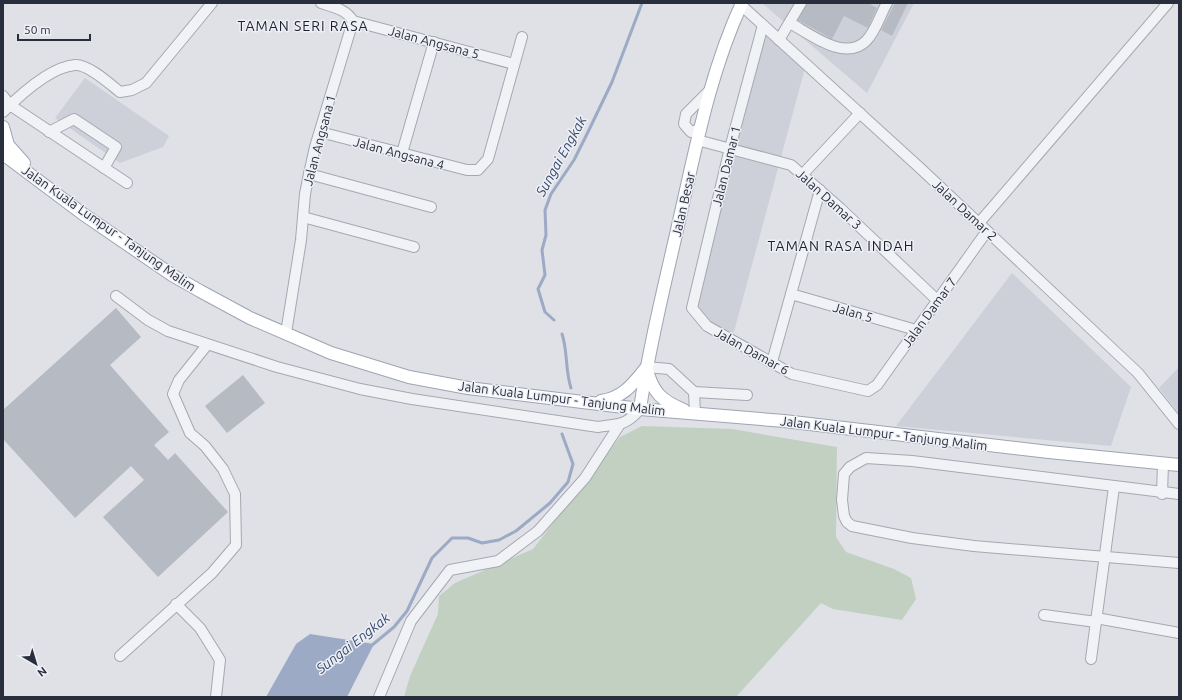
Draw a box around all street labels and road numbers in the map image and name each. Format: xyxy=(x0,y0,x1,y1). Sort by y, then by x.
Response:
street label: Jalan Angsana 5 xyxy=(387,23,481,61)
street label: Jalan Angsana 1 xyxy=(300,93,338,187)
street label: Jalan Damar 1 xyxy=(709,124,743,208)
street label: Jalan Angsana 4 xyxy=(352,134,446,172)
street label: Jalan Kuala Lumpur - Tanjung Malim xyxy=(20,162,198,294)
street label: Jalan Damar 3 xyxy=(794,166,864,232)
street label: Jalan Besar xyxy=(669,170,697,238)
street label: Jalan Damar 2 xyxy=(930,177,1000,243)
street label: Jalan Damar 7 xyxy=(899,274,959,350)
street label: Jalan 5 xyxy=(831,300,875,324)
street label: Jalan Damar 6 xyxy=(712,325,792,377)
street label: Jalan Kuala Lumpur - Tanjung Malim xyxy=(458,378,666,418)
street label: Jalan Kuala Lumpur - Tanjung Malim xyxy=(780,413,988,453)

